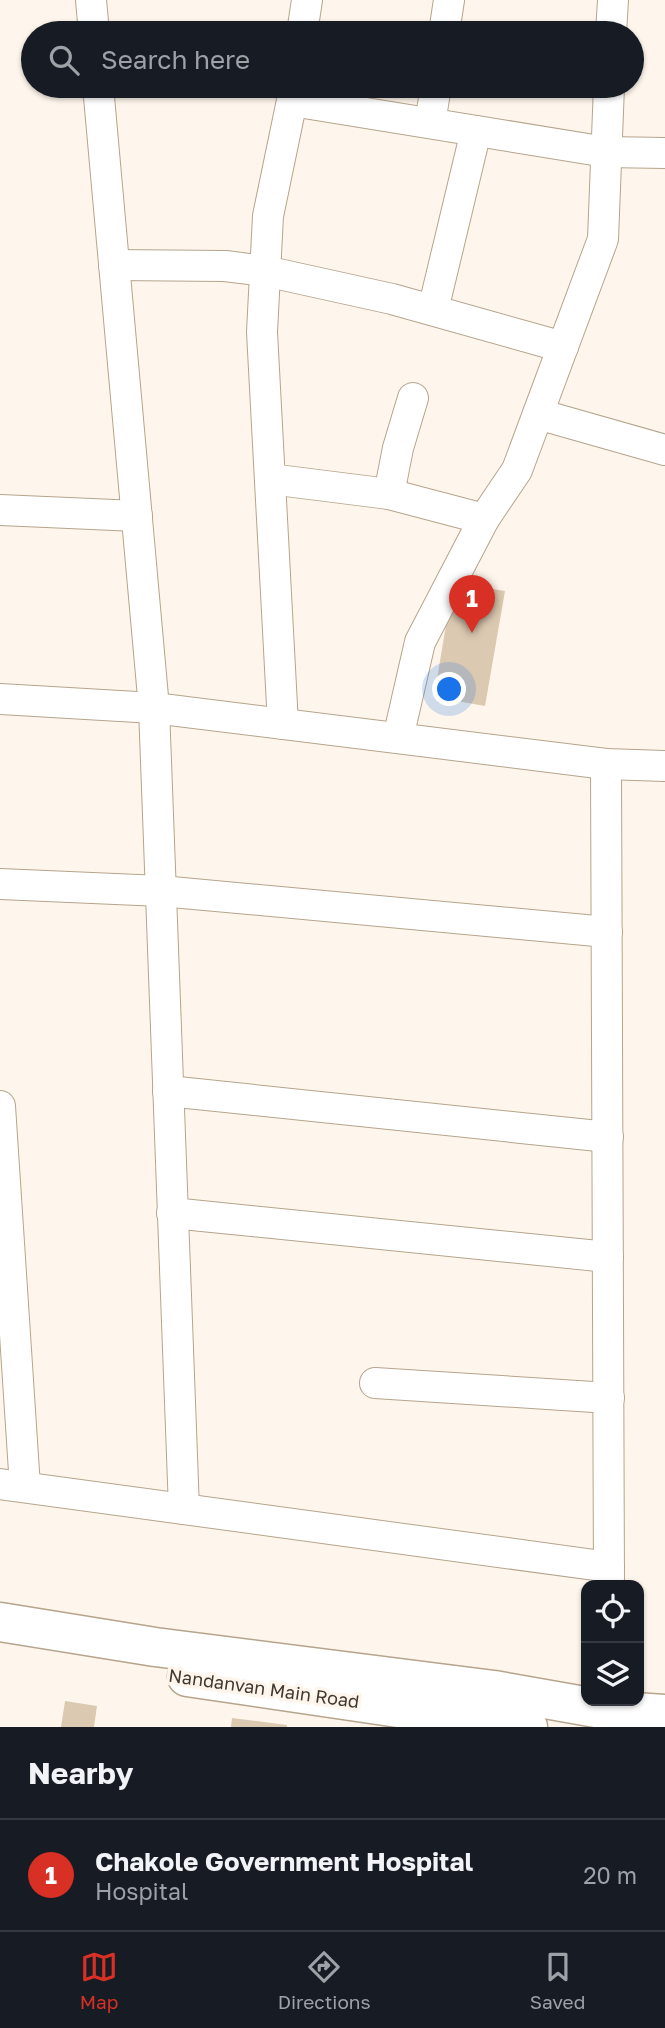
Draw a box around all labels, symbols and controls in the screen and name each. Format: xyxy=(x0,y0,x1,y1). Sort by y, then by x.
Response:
search box xyxy=(21,21,644,98)
icon: search xyxy=(45,41,83,79)
text: Search here xyxy=(101,44,250,75)
pin: 1 xyxy=(449,575,495,633)
your location xyxy=(432,672,466,706)
map controls xyxy=(581,1580,644,1706)
button: locate xyxy=(581,1580,644,1643)
button: layers xyxy=(581,1643,644,1706)
street label: Nandanvan Main Road xyxy=(167,1664,361,1712)
text: Nearby xyxy=(28,1755,133,1791)
text: Chakole Government Hospital xyxy=(95,1846,473,1877)
text: 1 xyxy=(45,1861,57,1889)
text: 20 m xyxy=(583,1861,637,1889)
text: Hospital xyxy=(95,1877,188,1905)
tab: Map xyxy=(80,1948,118,2013)
tab: Directions xyxy=(278,1948,371,2013)
tab: Saved xyxy=(530,1948,585,2013)

